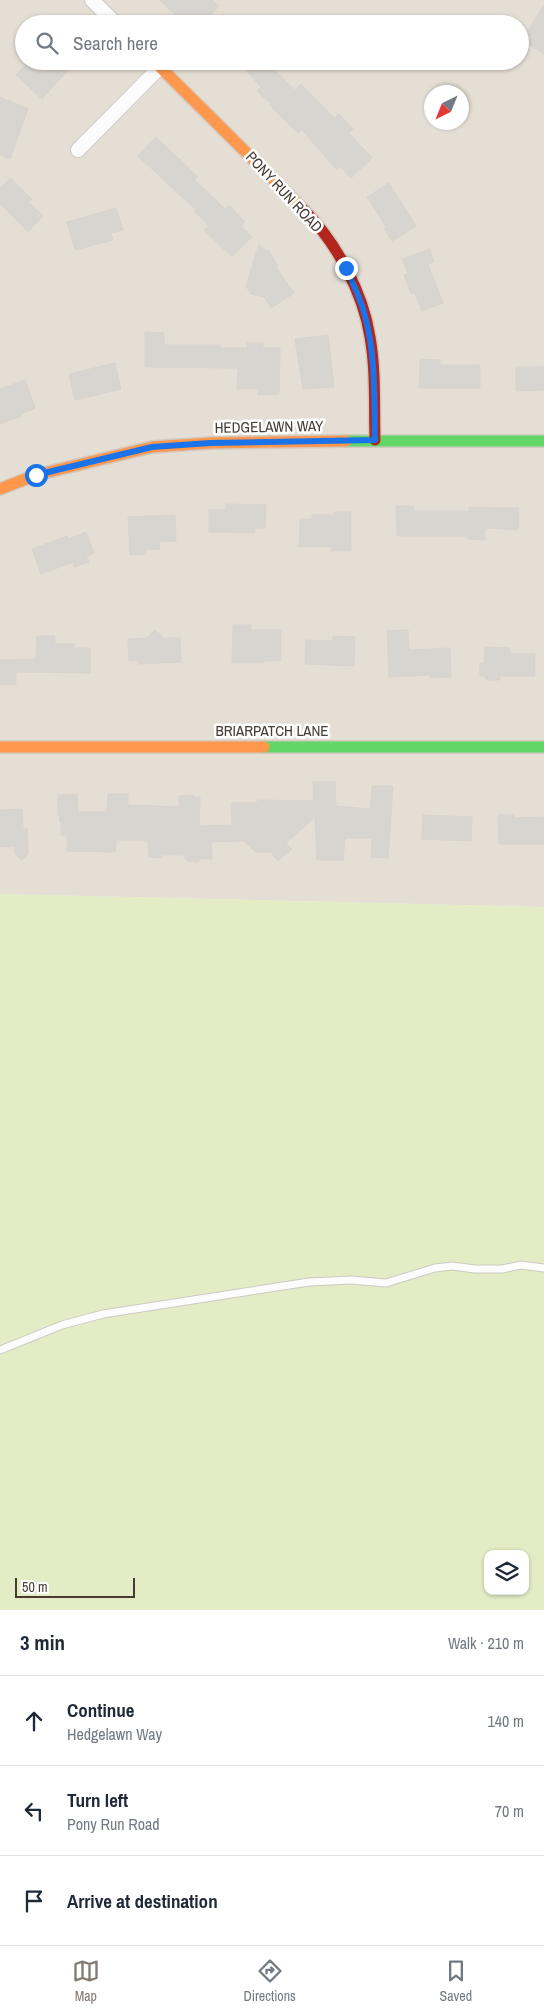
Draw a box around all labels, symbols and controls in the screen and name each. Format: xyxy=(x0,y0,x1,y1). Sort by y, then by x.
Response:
search box xyxy=(15,15,529,70)
icon: search xyxy=(33,29,61,57)
text: Search here xyxy=(73,30,158,56)
north arrow xyxy=(424,85,469,130)
street label: PONY RUN ROAD xyxy=(241,147,327,237)
route end xyxy=(335,257,358,280)
street label: HEDGELAWN WAY xyxy=(214,415,324,438)
route start xyxy=(25,464,48,487)
street label: BRIARPATCH LANE xyxy=(215,720,329,741)
map controls xyxy=(484,1550,529,1595)
button: layers xyxy=(484,1550,529,1595)
scale bar xyxy=(15,1575,135,1598)
text: 50 m xyxy=(22,1578,48,1596)
text: 3 min xyxy=(20,1628,65,1657)
text: Walk · 210 m xyxy=(448,1632,524,1654)
text: Continue xyxy=(67,1697,135,1723)
icon: ahead xyxy=(20,1707,48,1735)
text: 140 m xyxy=(488,1710,524,1732)
text: Hedgelawn Way xyxy=(67,1723,162,1745)
text: Turn left xyxy=(67,1787,128,1813)
icon: left xyxy=(20,1797,48,1825)
text: 70 m xyxy=(495,1800,524,1822)
text: Pony Run Road xyxy=(67,1813,160,1835)
icon: arrive xyxy=(20,1887,48,1915)
text: Arrive at destination xyxy=(67,1888,218,1914)
tab: Map xyxy=(72,1957,100,2005)
tab: Directions xyxy=(244,1957,296,2005)
tab: Saved xyxy=(440,1957,472,2005)

